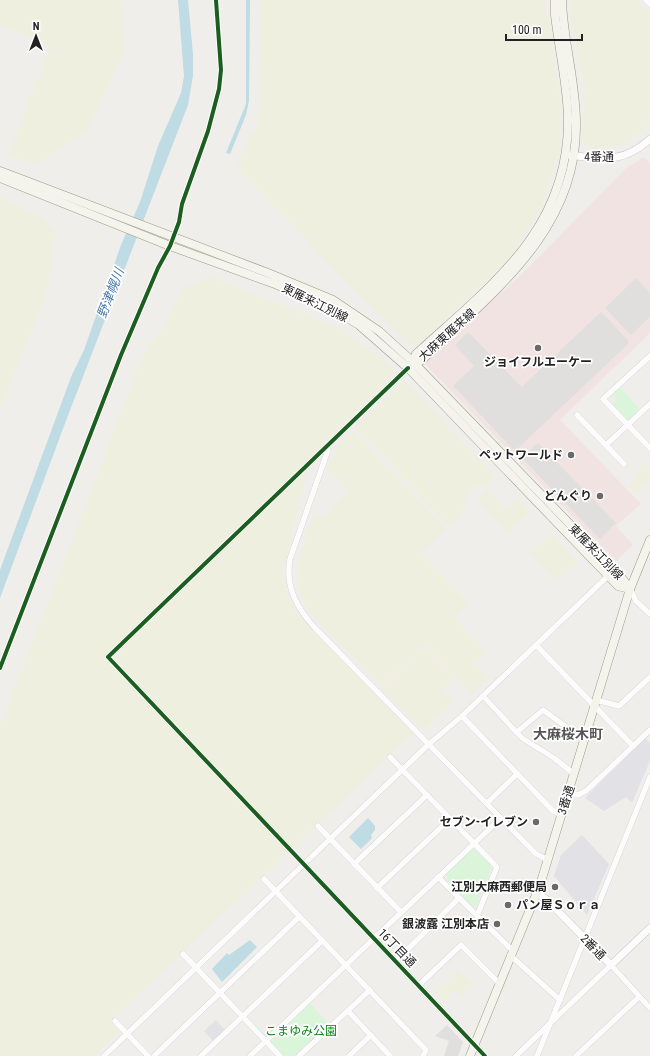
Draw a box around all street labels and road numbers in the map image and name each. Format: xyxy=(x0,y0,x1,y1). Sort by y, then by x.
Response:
street label: 4番通 xyxy=(584,150,614,164)
street label: 東雁来江別線 xyxy=(280,281,350,325)
street label: 大麻東雁来線 xyxy=(416,306,478,364)
street label: 東雁来江別線 xyxy=(566,521,626,583)
street label: 3番通 xyxy=(555,784,577,816)
street label: 16丁目通 xyxy=(375,926,419,970)
street label: 2番通 xyxy=(578,931,608,963)

